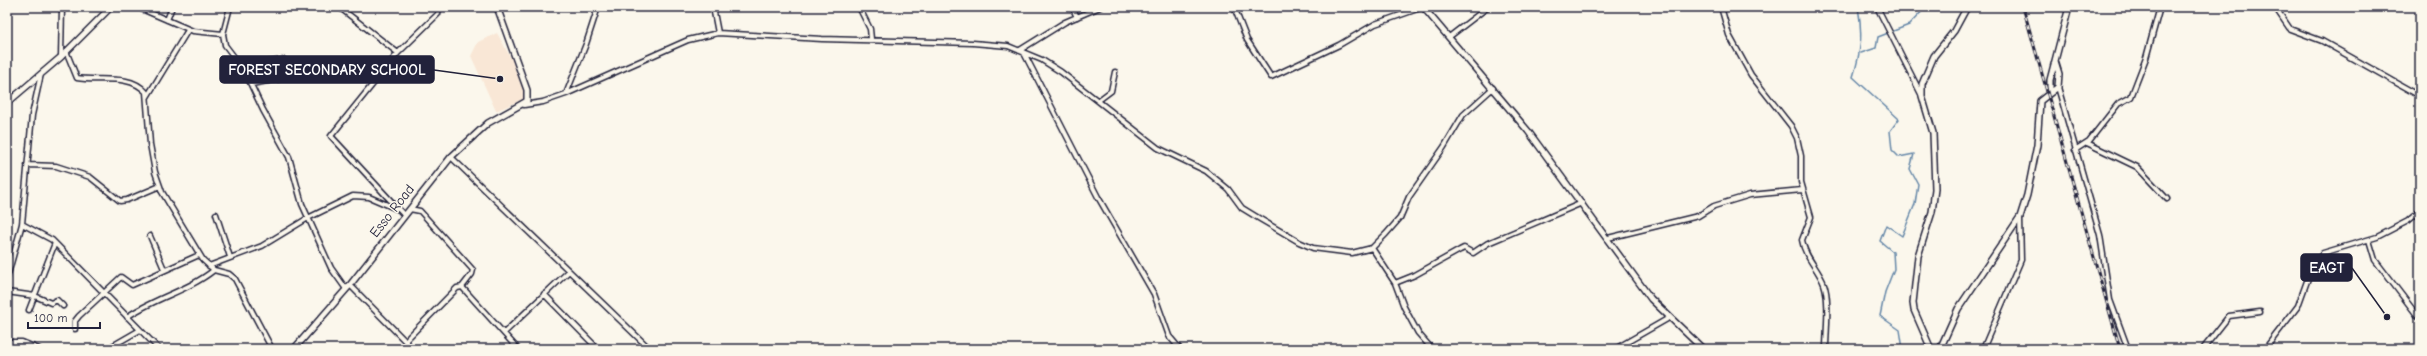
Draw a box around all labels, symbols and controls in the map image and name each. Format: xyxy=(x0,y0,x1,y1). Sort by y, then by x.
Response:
callout: FOREST SECONDARY SCHOOL xyxy=(220,56,434,83)
text: FOREST SECONDARY SCHOOL xyxy=(228,61,426,79)
street label: Esso Road xyxy=(366,181,418,241)
callout: EAGT xyxy=(2301,254,2352,281)
text: EAGT xyxy=(2309,259,2345,277)
scale bar xyxy=(28,304,100,330)
text: 100 m xyxy=(34,311,67,325)

